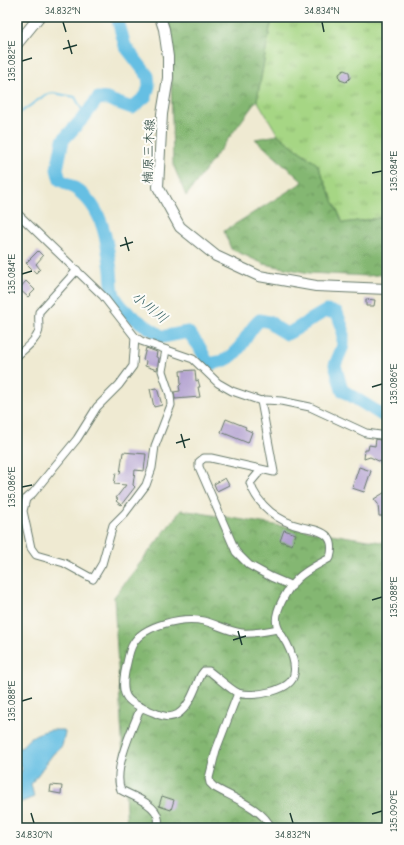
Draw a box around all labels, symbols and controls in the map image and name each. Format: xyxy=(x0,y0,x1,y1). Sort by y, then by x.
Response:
text: 34.832°N xyxy=(45,5,81,17)
text: 34.834°N xyxy=(304,5,340,17)
text: 135.082°E xyxy=(6,41,18,81)
street label: 楠原三木線 xyxy=(140,117,157,184)
text: 135.084°E xyxy=(388,151,400,191)
text: 135.084°E xyxy=(6,254,18,294)
water label: 小川川 xyxy=(128,288,171,327)
text: 135.086°E xyxy=(388,363,400,405)
text: 135.086°E xyxy=(6,466,18,508)
text: 135.088°E xyxy=(388,577,400,617)
text: 135.088°E xyxy=(6,681,18,721)
text: 135.090°E xyxy=(388,790,400,832)
text: 34.830°N xyxy=(16,829,52,841)
text: 34.832°N xyxy=(275,829,311,841)

